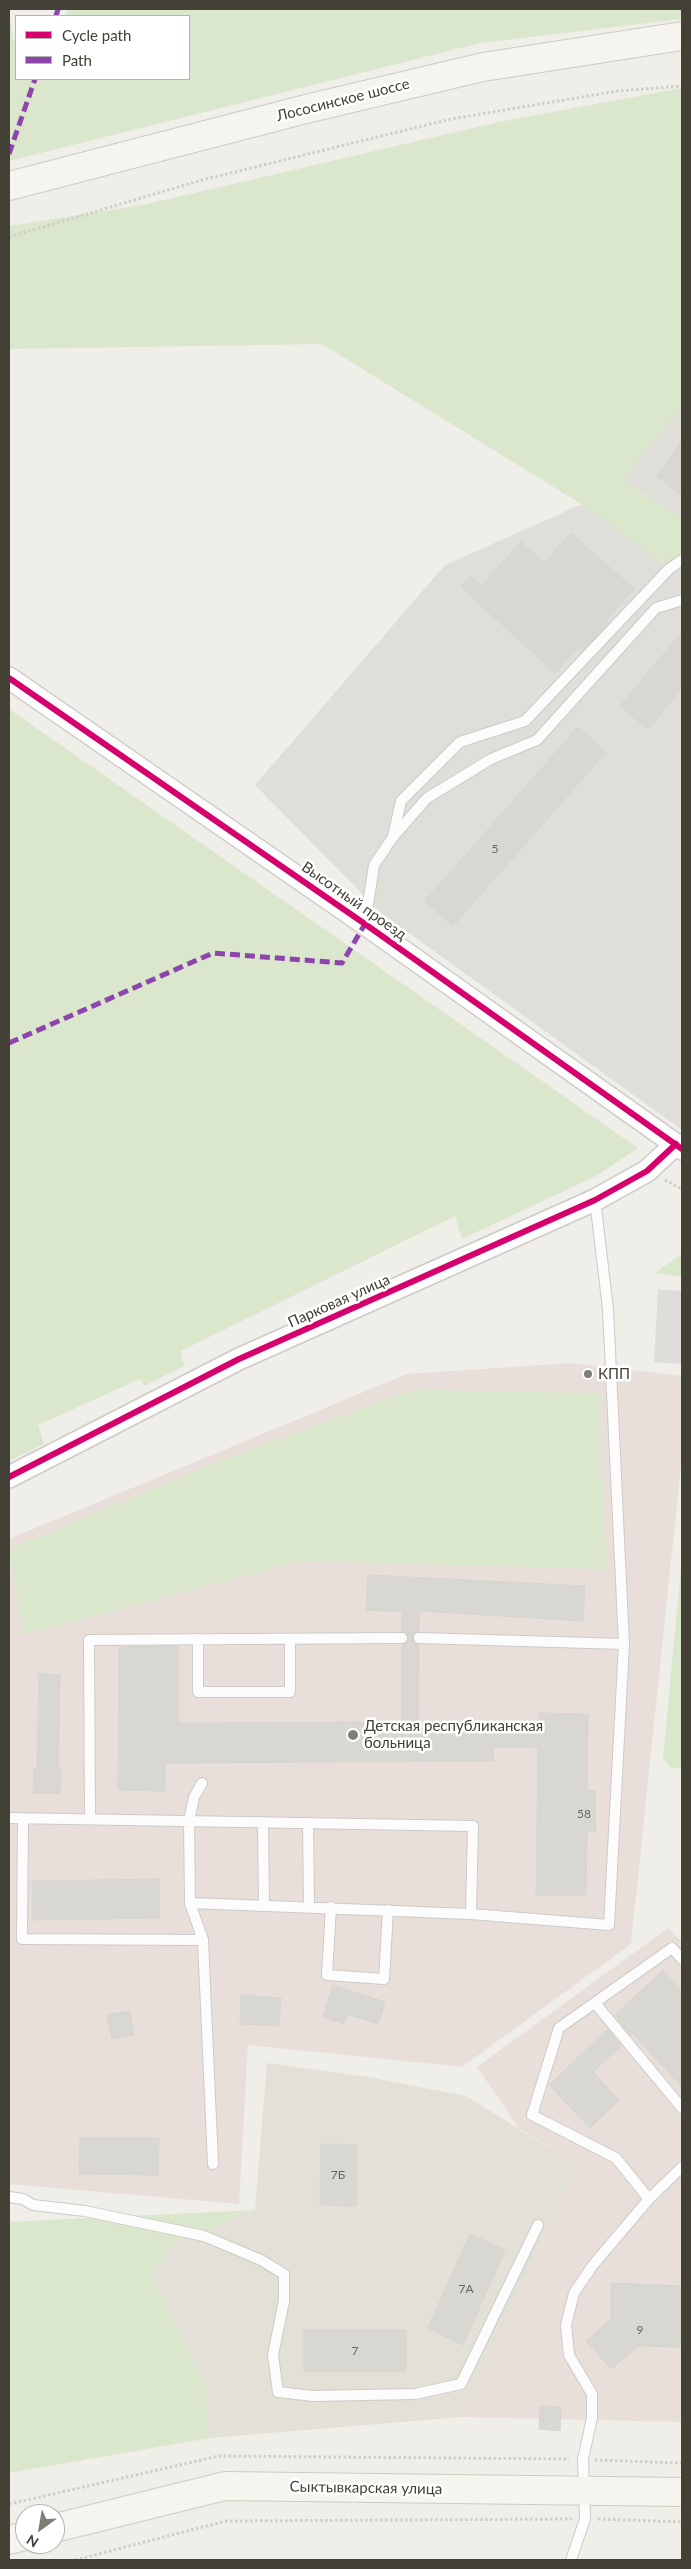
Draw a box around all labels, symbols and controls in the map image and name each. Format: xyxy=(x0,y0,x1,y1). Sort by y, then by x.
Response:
legend xyxy=(15,15,190,80)
text: Cycle path xyxy=(62,26,131,44)
text: Path xyxy=(62,51,92,69)
street label: Лососинское шоссе xyxy=(275,75,411,125)
house number: 5 xyxy=(492,842,498,856)
street label: Высотный проезд xyxy=(298,858,410,944)
street label: Парковая улица xyxy=(285,1270,393,1332)
place label: КПП xyxy=(598,1365,630,1383)
marker: КПП xyxy=(582,1368,594,1380)
place label: Детская республиканская больница xyxy=(364,1717,543,1752)
marker: Детская республиканская больница xyxy=(346,1728,360,1742)
house number: 58 xyxy=(577,1807,591,1821)
house number: 7Б xyxy=(331,2168,345,2182)
house number: 7А xyxy=(458,2282,474,2296)
house number: 9 xyxy=(637,2323,643,2337)
house number: 7 xyxy=(352,2344,358,2358)
street label: Сыктывкарская улица xyxy=(290,2478,442,2498)
north arrow xyxy=(15,2504,65,2554)
text: N xyxy=(23,2531,41,2551)

